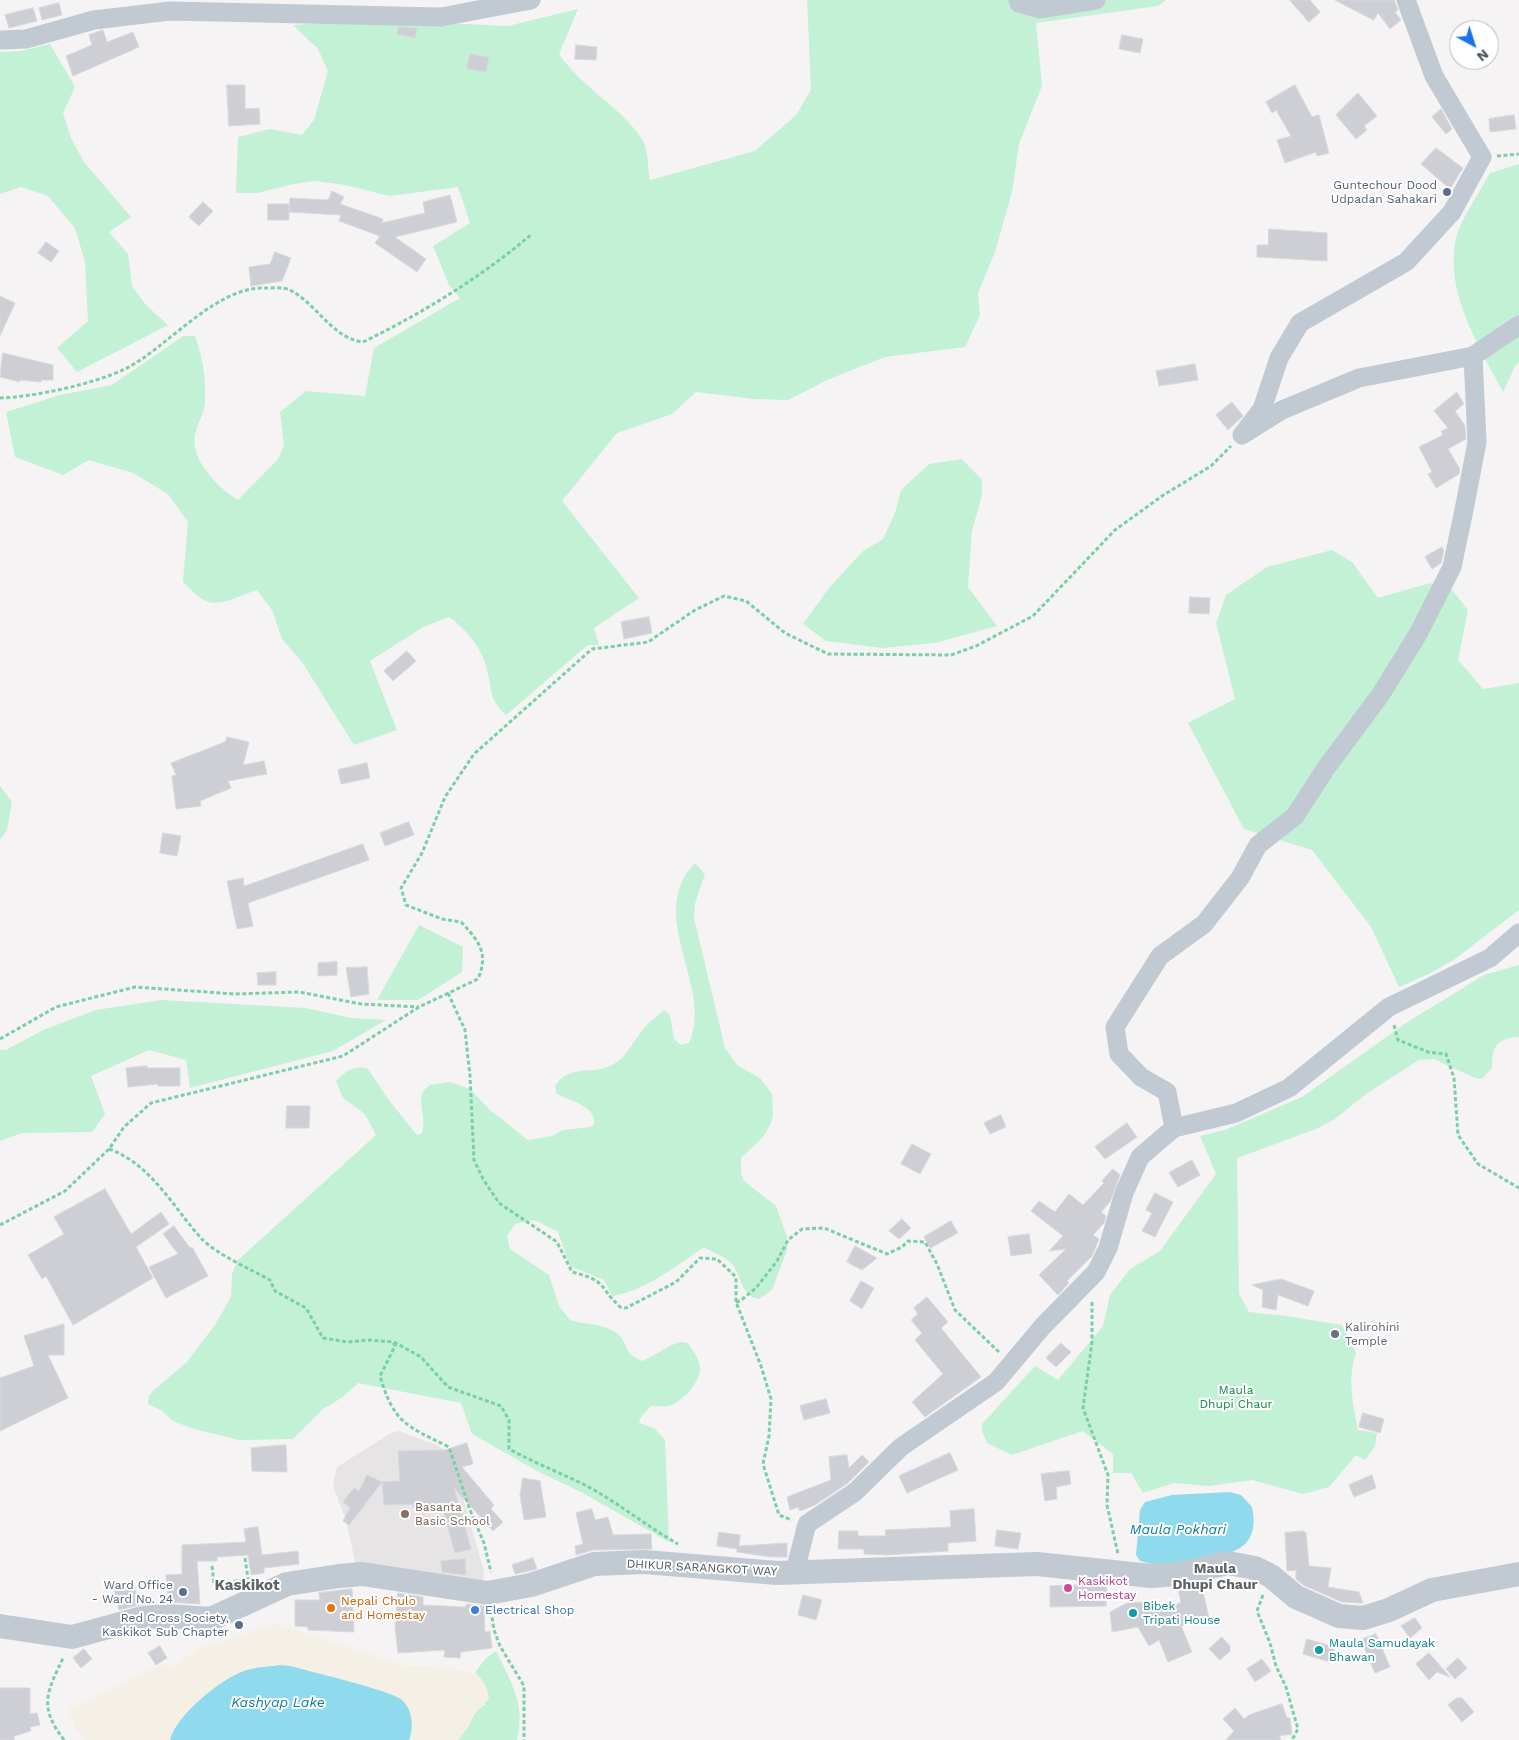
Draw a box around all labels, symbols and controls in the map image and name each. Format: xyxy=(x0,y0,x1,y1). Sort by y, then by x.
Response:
north arrow xyxy=(1449,20,1499,70)
text: N xyxy=(1474,46,1492,65)
place label: Guntechour Dood Udpadan Sahakari xyxy=(1331,178,1437,206)
marker: Guntechour Dood Udpadan Sahakari xyxy=(1441,186,1453,198)
place label: Kalirohini Temple xyxy=(1345,1320,1400,1348)
marker: Kalirohini Temple xyxy=(1329,1328,1341,1340)
park label: Maula Dhupi Chaur xyxy=(1200,1383,1272,1411)
place label: Basanta Basic School xyxy=(415,1500,490,1528)
marker: Basanta Basic School xyxy=(399,1508,411,1520)
water label: Maula Pokhari xyxy=(1130,1522,1226,1538)
street label: DHIKUR SARANGKOT WAY xyxy=(626,1557,778,1579)
district label: Maula Dhupi Chaur xyxy=(1172,1561,1258,1594)
place label: Kaskikot Homestay xyxy=(1078,1574,1136,1602)
district label: Kaskikot xyxy=(214,1577,280,1595)
place label: Ward Office - Ward No. 24 xyxy=(92,1578,173,1606)
marker: Kaskikot Homestay xyxy=(1062,1582,1074,1594)
marker: Ward Office - Ward No. 24 xyxy=(177,1586,189,1598)
place label: Nepali Chulo and Homestay xyxy=(341,1594,425,1622)
place label: Bibek Tripati House xyxy=(1143,1599,1220,1627)
marker: Nepali Chulo and Homestay xyxy=(325,1602,337,1614)
place label: Electrical Shop xyxy=(485,1603,574,1617)
marker: Electrical Shop xyxy=(469,1604,481,1616)
marker: Bibek Tripati House xyxy=(1127,1607,1139,1619)
place label: Red Cross Society, Kaskikot Sub Chapter xyxy=(102,1611,229,1639)
marker: Red Cross Society, Kaskikot Sub Chapter xyxy=(233,1619,245,1631)
place label: Maula Samudayak Bhawan xyxy=(1329,1636,1435,1664)
marker: Maula Samudayak Bhawan xyxy=(1313,1644,1325,1656)
water label: Kashyap Lake xyxy=(231,1695,325,1711)

